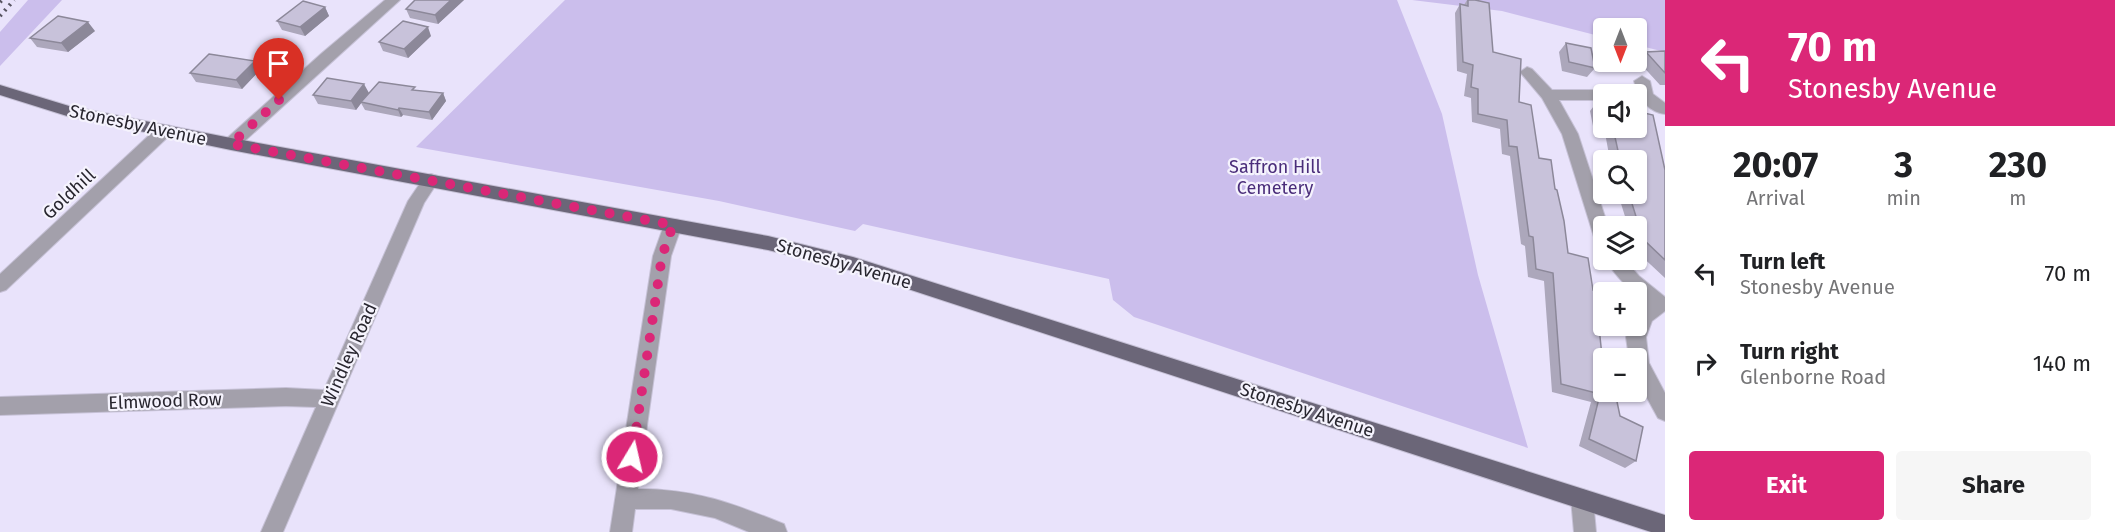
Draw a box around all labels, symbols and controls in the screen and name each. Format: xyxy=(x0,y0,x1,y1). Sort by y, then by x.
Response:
north arrow xyxy=(1593,18,1647,72)
map controls xyxy=(1593,18,1647,402)
text: 70 m xyxy=(1788,22,1877,72)
icon: left xyxy=(1689,24,1767,102)
pin xyxy=(253,38,304,100)
icon: arrive xyxy=(262,47,295,80)
text: Stonesby Avenue xyxy=(1788,73,1997,105)
button: sound xyxy=(1593,84,1647,138)
street label: Stonesby Avenue xyxy=(68,100,208,150)
text: 20:07 xyxy=(1733,143,1818,187)
text: 3 xyxy=(1894,143,1913,187)
text: 230 xyxy=(1989,143,2047,187)
button: search xyxy=(1593,150,1647,204)
park label: Saffron Hill Cemetery xyxy=(1229,156,1321,199)
street label: Goldhill xyxy=(38,164,100,224)
text: Arrival xyxy=(1746,186,1805,210)
text: min xyxy=(1886,186,1921,210)
text: m xyxy=(2009,186,2027,210)
button: layers xyxy=(1593,216,1647,270)
street label: Stonesby Avenue xyxy=(774,234,914,294)
text: Turn left xyxy=(1740,248,1825,275)
icon: left xyxy=(1689,257,1722,290)
text: 70 m xyxy=(2045,260,2091,287)
text: Stonesby Avenue xyxy=(1740,275,1895,299)
button: + xyxy=(1593,282,1647,336)
street label: Windley Road xyxy=(316,300,382,410)
text: Turn right xyxy=(1740,338,1839,365)
icon: right xyxy=(1689,347,1722,380)
button: − xyxy=(1593,348,1647,402)
text: 140 m xyxy=(2033,350,2091,377)
text: Glenborne Road xyxy=(1740,365,1886,389)
street label: Stonesby Avenue xyxy=(1237,378,1377,442)
street label: Elmwood Row xyxy=(108,388,222,414)
position arrow xyxy=(600,425,664,489)
button: Exit xyxy=(1689,451,1884,520)
button: Share xyxy=(1896,451,2091,520)

